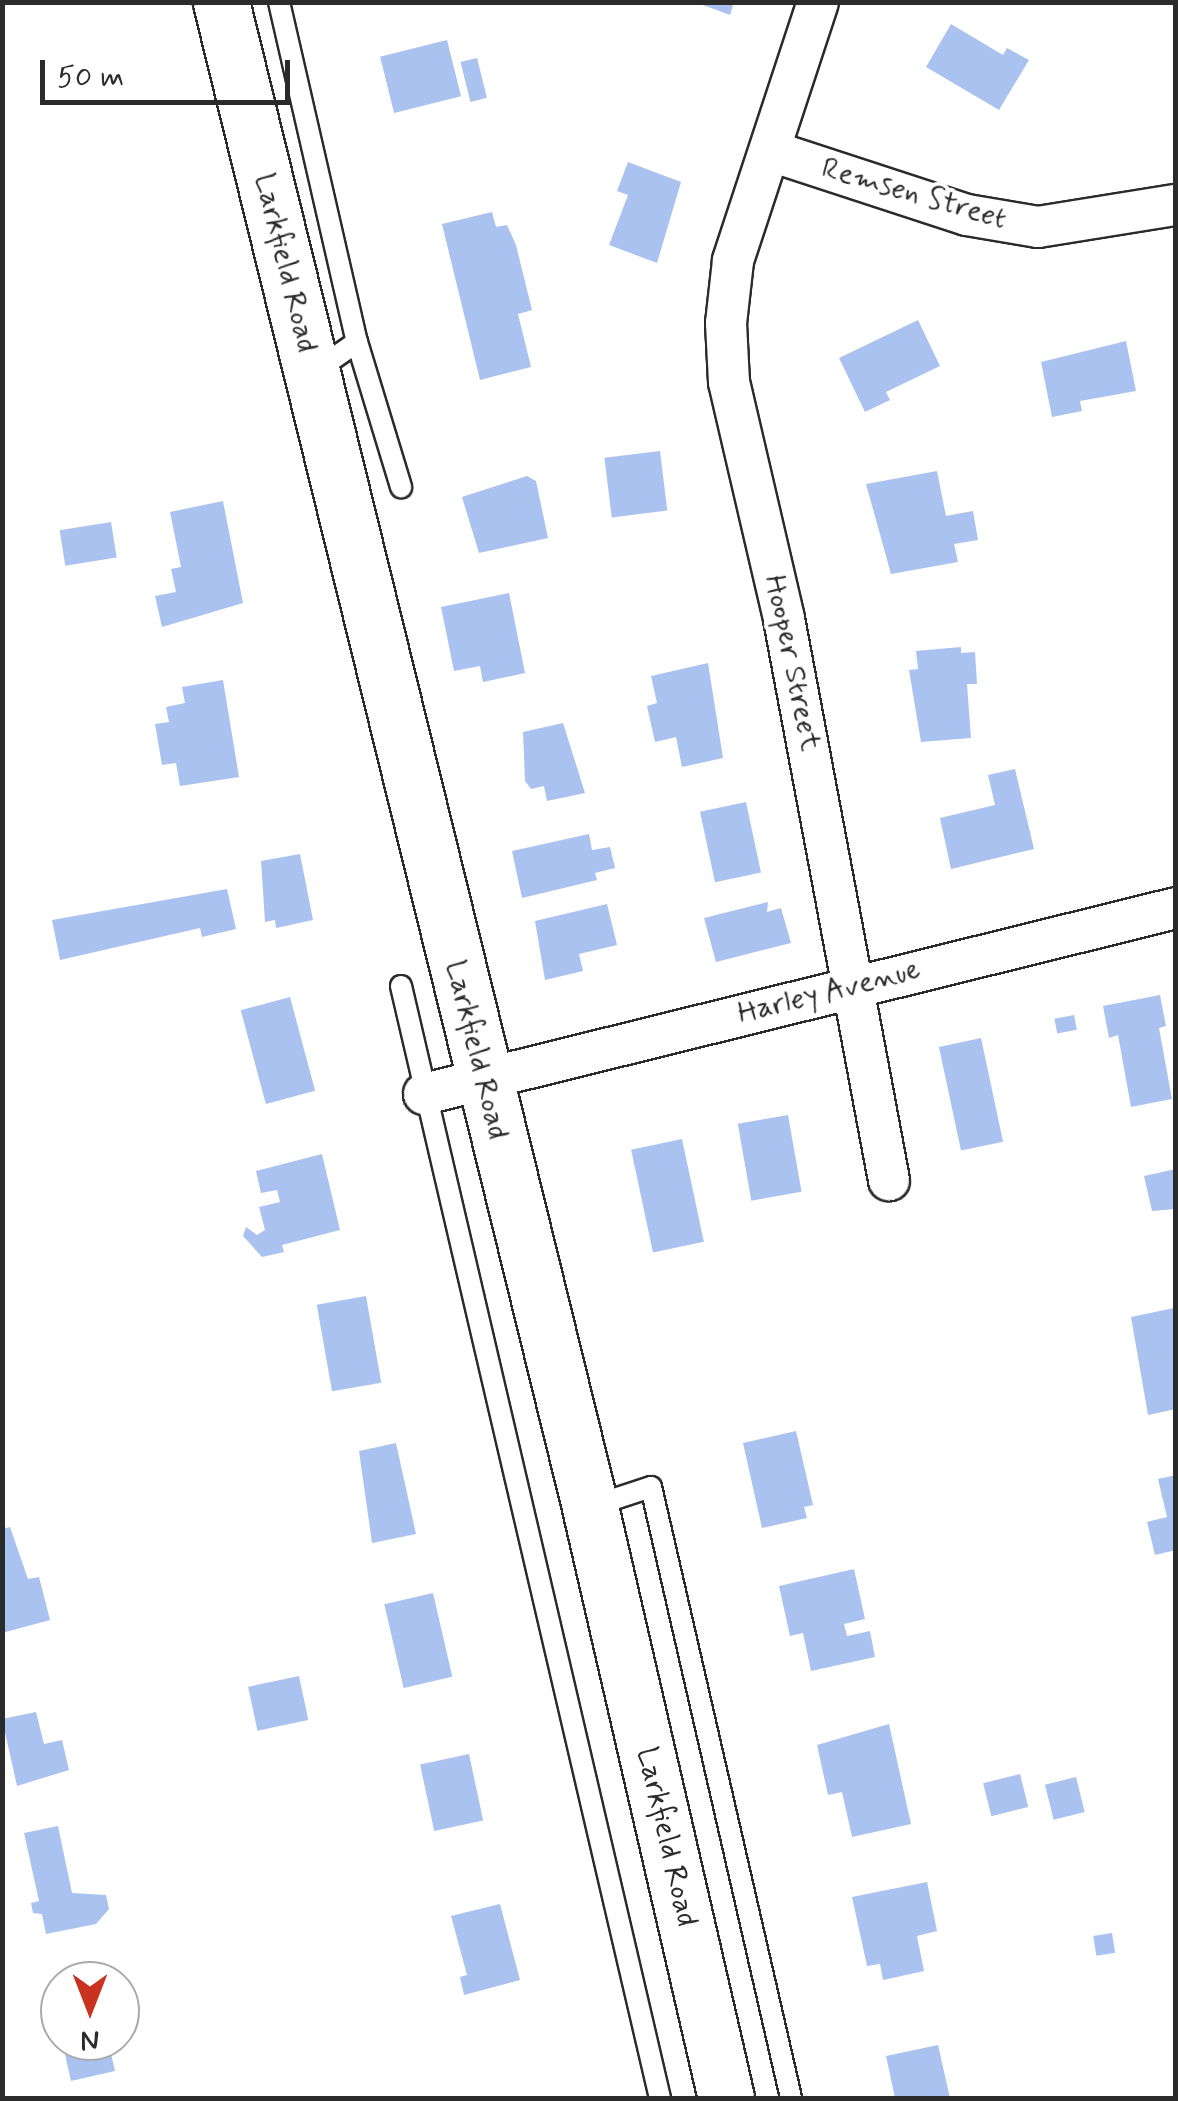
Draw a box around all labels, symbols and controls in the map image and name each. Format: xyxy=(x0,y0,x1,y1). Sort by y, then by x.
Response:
scale bar xyxy=(45,40,295,102)
text: 50 m xyxy=(57,58,124,97)
street label: Remsen Street xyxy=(815,150,1013,238)
street label: Larkfield Road xyxy=(246,171,324,355)
street label: Hooper Street xyxy=(756,572,828,754)
street label: Harley Avenue xyxy=(735,952,923,1032)
street label: Larkfield Road xyxy=(437,958,515,1142)
street label: Larkfield Road xyxy=(628,1745,704,1929)
north arrow xyxy=(40,1961,140,2061)
text: N xyxy=(81,2021,99,2058)

